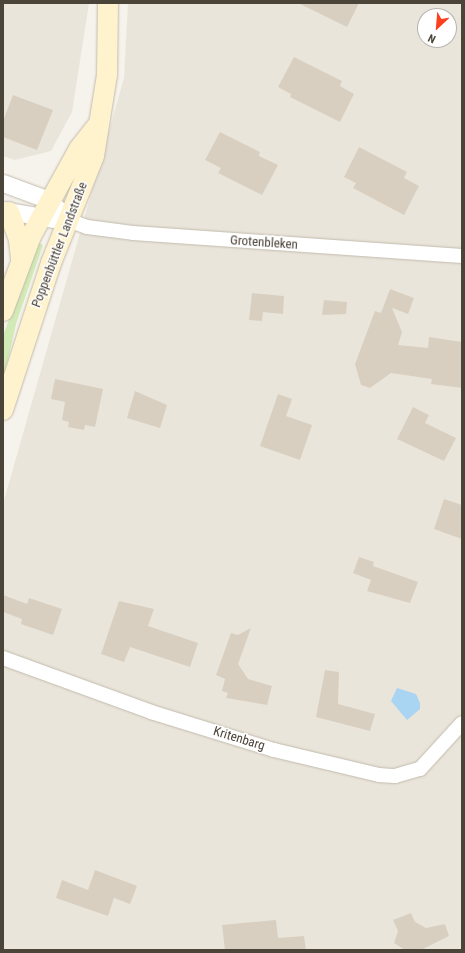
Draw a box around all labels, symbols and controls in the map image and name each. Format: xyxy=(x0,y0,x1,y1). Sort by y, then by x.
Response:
north arrow xyxy=(417,8,457,48)
text: N xyxy=(426,31,438,46)
street label: Poppenbüttler Landstraße xyxy=(29,180,91,310)
street label: Grotenbleken xyxy=(230,233,298,253)
street label: Kritenbarg xyxy=(211,724,267,754)

